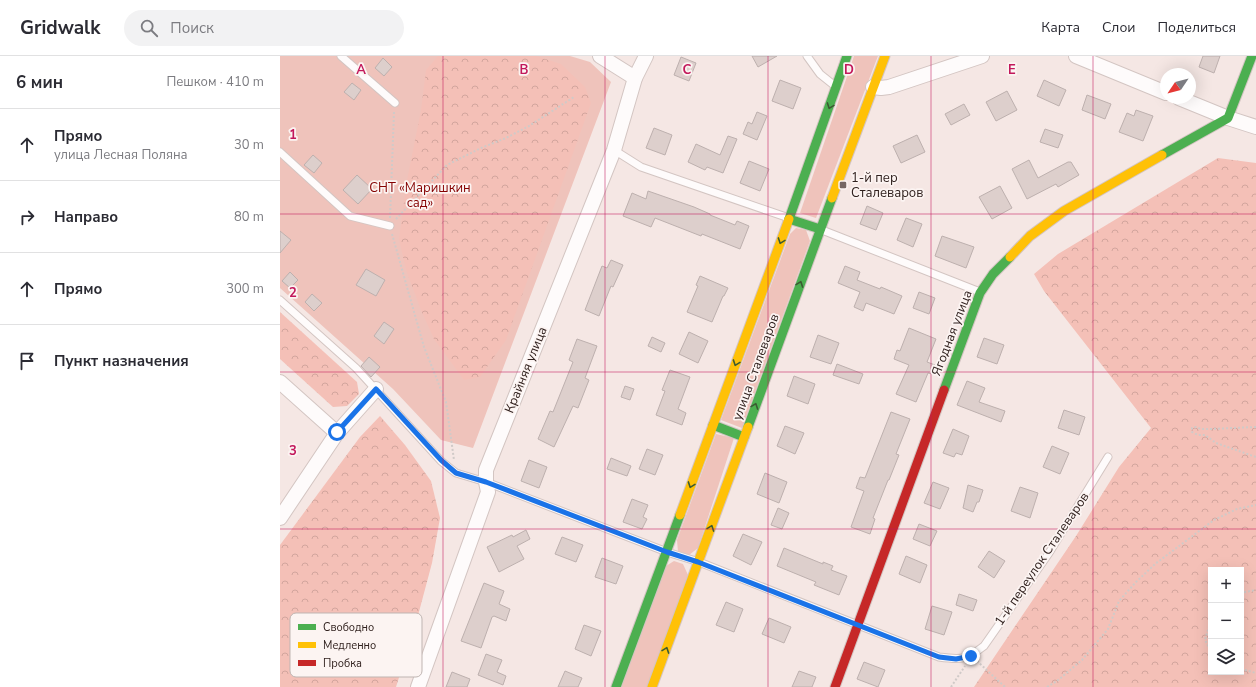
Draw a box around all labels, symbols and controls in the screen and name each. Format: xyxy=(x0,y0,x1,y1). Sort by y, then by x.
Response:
search box xyxy=(124,10,404,46)
text: Gridwalk xyxy=(20,15,100,41)
icon: search xyxy=(138,17,160,39)
text: Поиск xyxy=(170,18,214,38)
text: Карта xyxy=(1041,18,1080,37)
text: Слои xyxy=(1102,18,1136,37)
text: Поделиться xyxy=(1158,18,1236,37)
text: A xyxy=(356,61,366,79)
text: B xyxy=(520,61,529,79)
text: C xyxy=(683,61,692,79)
text: D xyxy=(844,61,854,79)
text: E xyxy=(1008,61,1016,79)
north arrow xyxy=(1160,68,1196,104)
text: 6 мин xyxy=(16,71,63,94)
text: Пешком · 410 m xyxy=(166,73,264,91)
one-way arrow xyxy=(826,102,835,109)
text: Прямо xyxy=(54,126,102,146)
text: 1 xyxy=(289,126,297,144)
icon: ahead xyxy=(16,134,38,156)
text: 30 m xyxy=(234,136,264,154)
text: улица Лесная Поляна xyxy=(54,146,188,164)
place label: 1-й пер Сталеваров xyxy=(851,169,923,202)
park label: СНТ «Маришкин сад» xyxy=(369,179,471,212)
marker: 1-й пер Сталеваров xyxy=(838,180,848,190)
icon: right xyxy=(16,206,38,228)
text: Направо xyxy=(54,207,118,227)
text: 80 m xyxy=(234,208,264,226)
one-way arrow xyxy=(777,238,785,245)
icon: ahead xyxy=(16,278,38,300)
text: Прямо xyxy=(54,279,102,299)
text: 300 m xyxy=(226,280,264,298)
one-way arrow xyxy=(795,281,804,288)
text: 2 xyxy=(289,284,297,302)
street label: Ягодная улица xyxy=(927,287,977,379)
street label: улица Сталеваров xyxy=(728,311,784,423)
street label: Крайняя улица xyxy=(500,324,552,416)
icon: arrive xyxy=(16,350,38,372)
text: Пункт назначения xyxy=(54,351,189,371)
one-way arrow xyxy=(732,360,741,367)
one-way arrow xyxy=(751,403,759,410)
route start xyxy=(328,423,346,441)
text: 3 xyxy=(289,442,297,460)
one-way arrow xyxy=(688,482,696,489)
street label: 1-й переулок Сталеваров xyxy=(991,489,1093,629)
one-way arrow xyxy=(706,525,714,532)
map controls xyxy=(1208,567,1244,675)
button: + xyxy=(1208,567,1244,603)
button: − xyxy=(1208,603,1244,639)
legend xyxy=(290,613,422,677)
text: Свободно xyxy=(323,620,374,635)
text: Медленно xyxy=(323,638,376,653)
button: layers xyxy=(1208,639,1244,675)
one-way arrow xyxy=(661,647,669,654)
route end xyxy=(962,647,980,665)
text: Пробка xyxy=(323,656,362,671)

